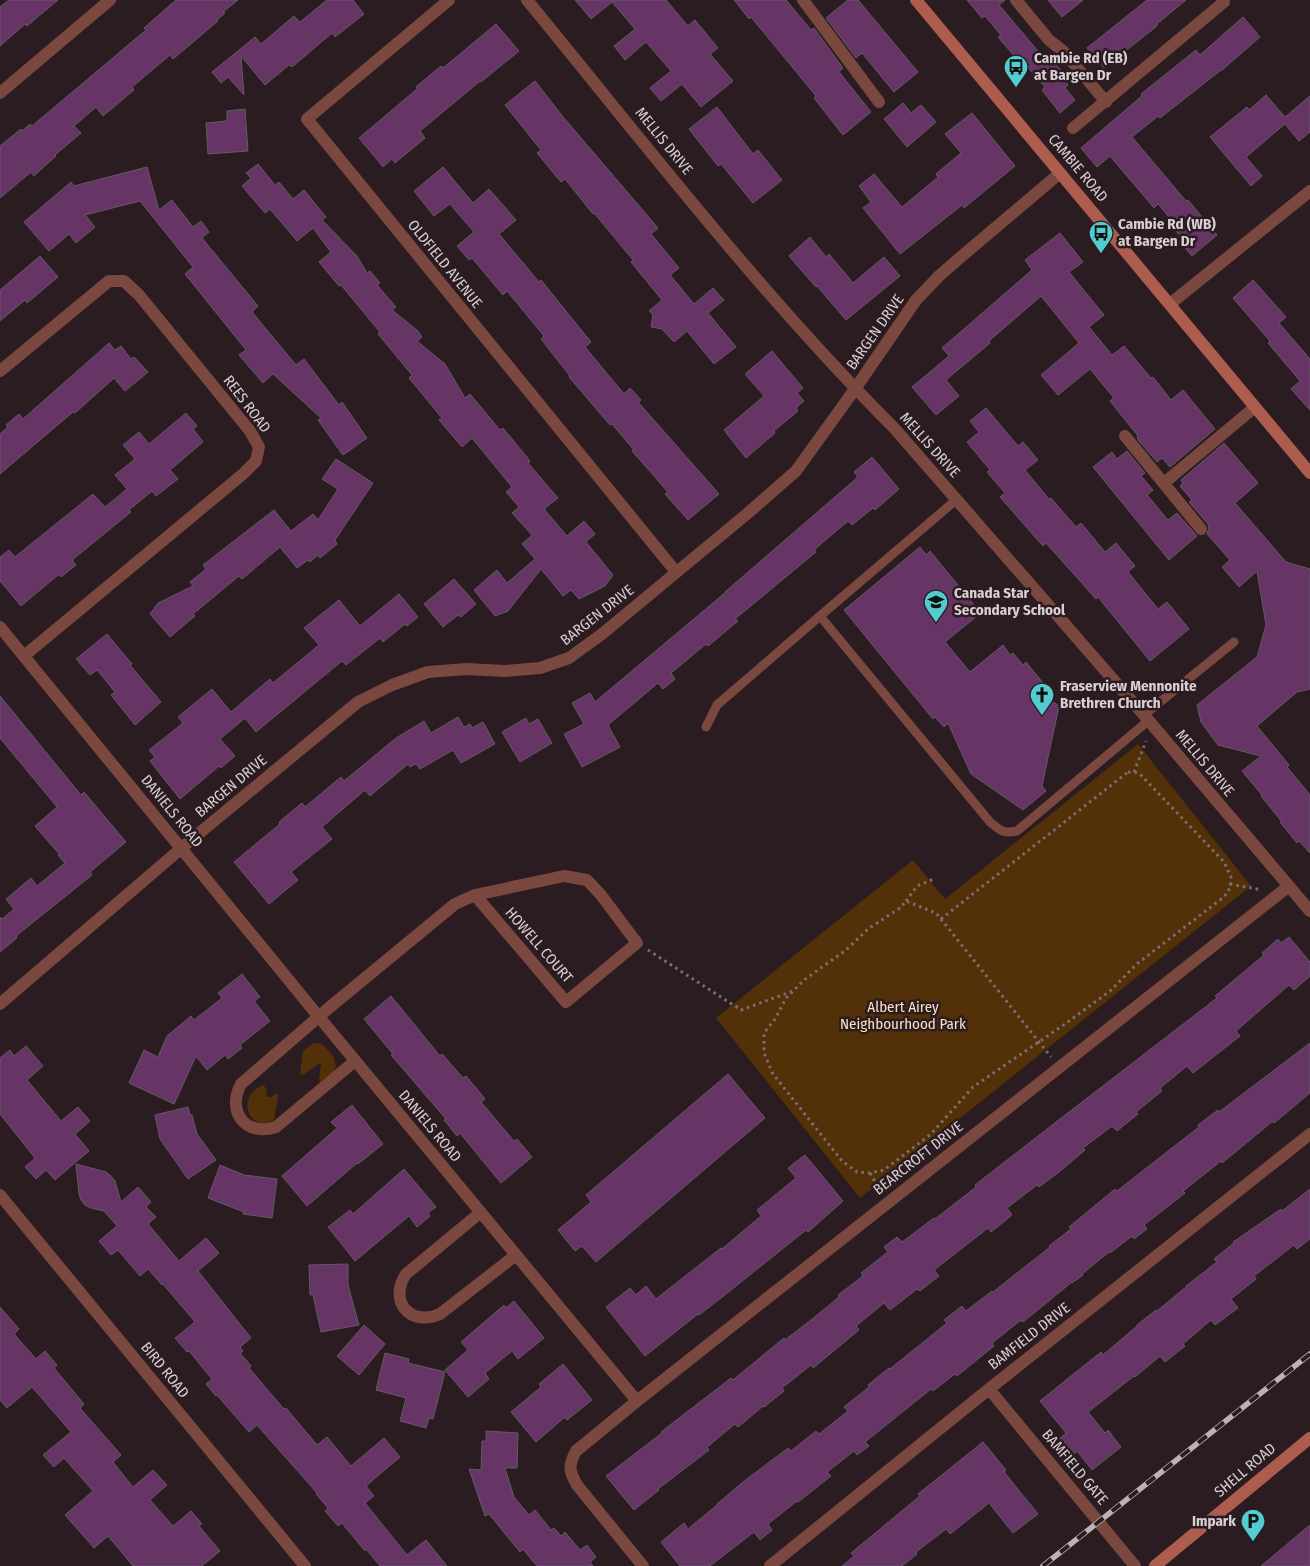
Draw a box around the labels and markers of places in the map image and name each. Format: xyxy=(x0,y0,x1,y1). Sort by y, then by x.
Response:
place label: Cambie Rd (EB) at Bargen Dr xyxy=(1034,49,1128,84)
bus stop icon: Cambie Rd (EB) at Bargen Dr xyxy=(1003,54,1029,88)
place label: Cambie Rd (WB) at Bargen Dr xyxy=(1118,215,1216,250)
bus stop icon: Cambie Rd (WB) at Bargen Dr xyxy=(1088,220,1114,254)
place label: Canada Star Secondary School xyxy=(954,584,1066,619)
school or university icon: Canada Star Secondary School xyxy=(923,589,949,623)
place label: Fraserview Mennonite Brethren Church xyxy=(1060,677,1197,712)
church icon: Fraserview Mennonite Brethren Church xyxy=(1029,682,1055,716)
parking icon: Impark xyxy=(1240,1508,1266,1542)
place label: Impark xyxy=(1192,1512,1236,1530)

